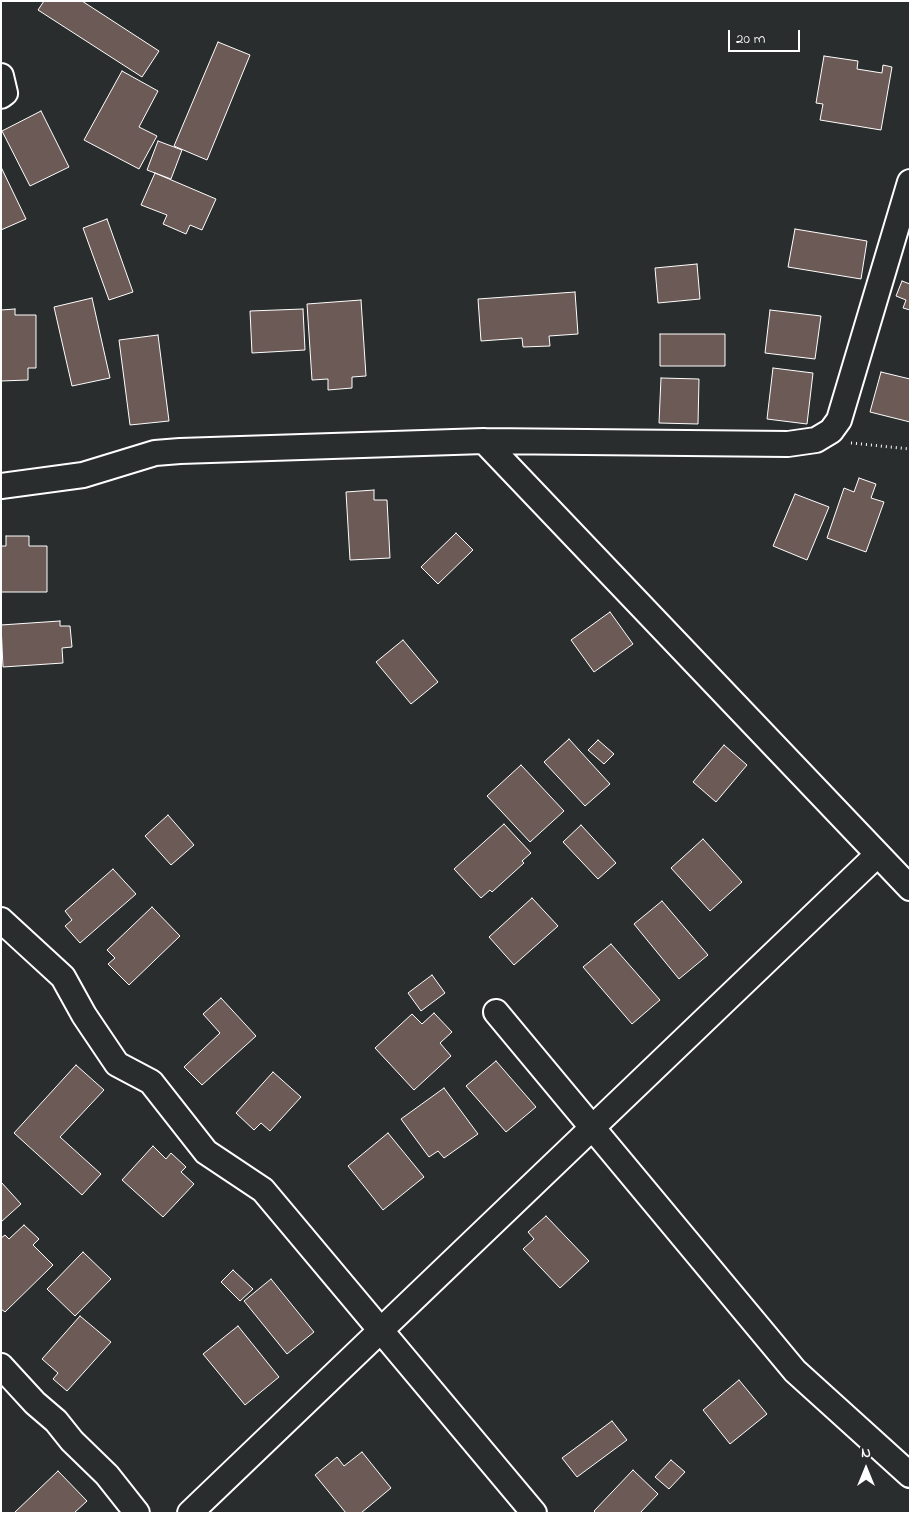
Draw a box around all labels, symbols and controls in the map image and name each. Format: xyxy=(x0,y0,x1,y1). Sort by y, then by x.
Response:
scale bar xyxy=(731,20,804,52)
text: 20 m xyxy=(736,28,765,50)
text: N xyxy=(861,1443,871,1464)
north arrow xyxy=(841,1444,891,1494)

